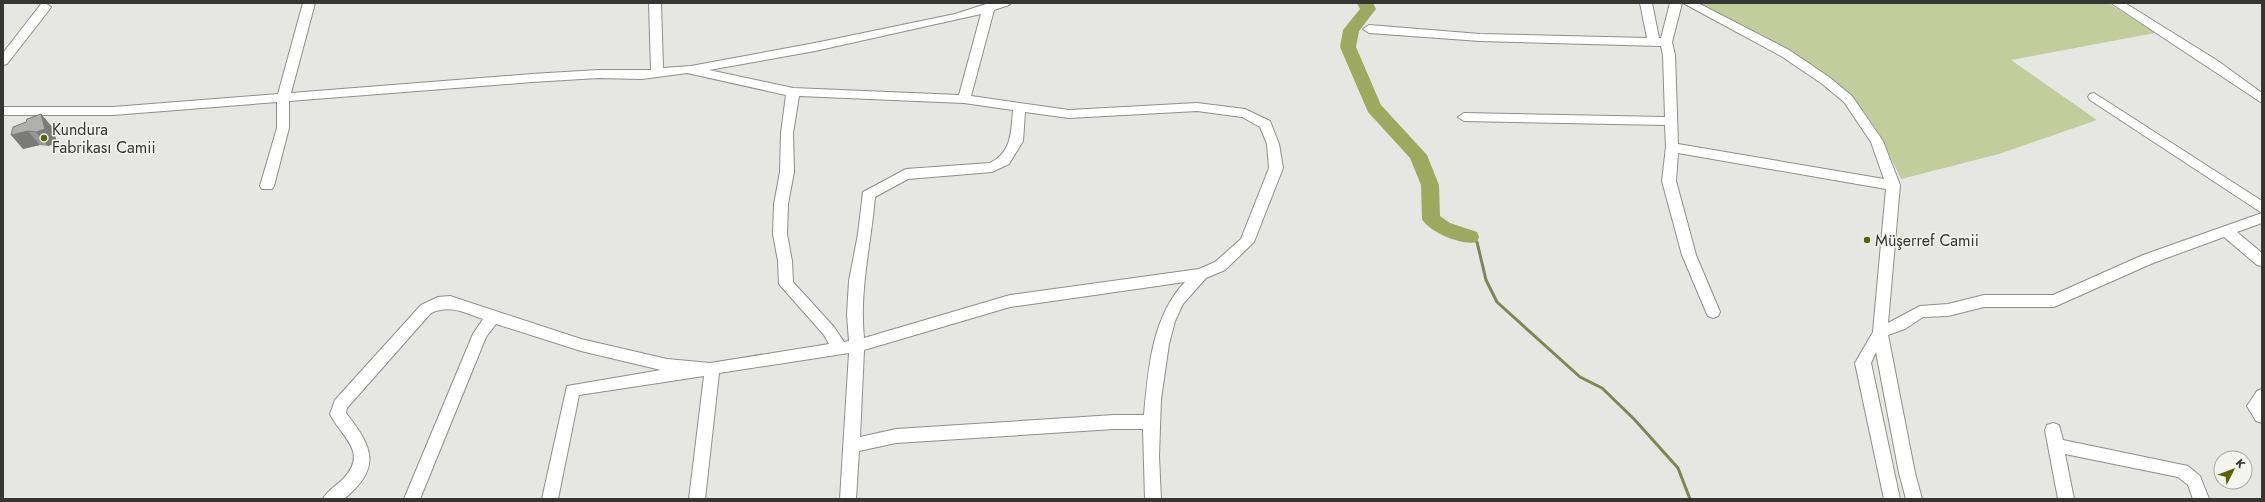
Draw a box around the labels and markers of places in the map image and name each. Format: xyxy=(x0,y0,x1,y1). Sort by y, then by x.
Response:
place label: Kundura Fabrikası Camii xyxy=(52,118,156,159)
marker: Kundura Fabrikası Camii xyxy=(39,133,49,143)
place label: Müşerref Camii xyxy=(1875,229,1979,252)
marker: Müşerref Camii xyxy=(1862,235,1872,245)

